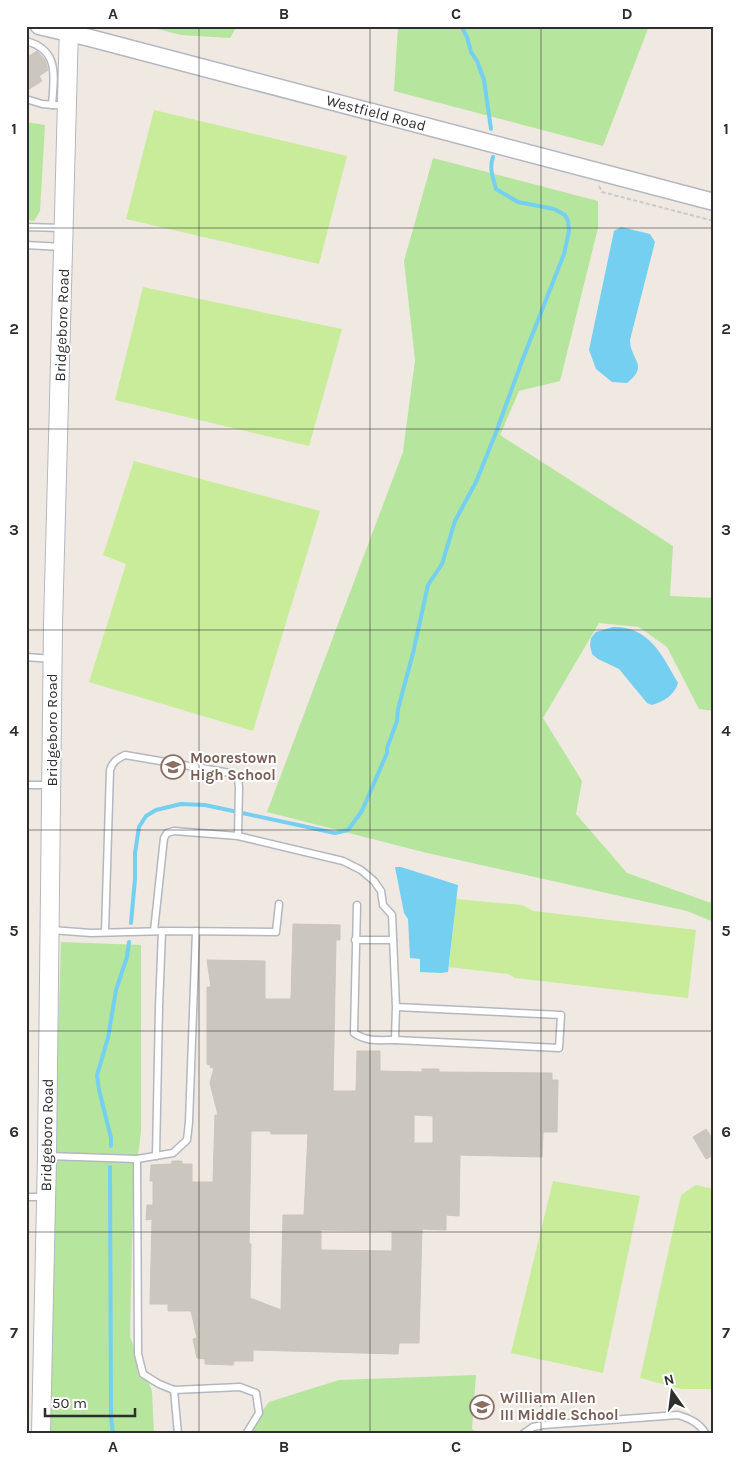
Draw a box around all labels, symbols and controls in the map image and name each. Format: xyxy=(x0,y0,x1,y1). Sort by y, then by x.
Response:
text: A xyxy=(108,4,118,23)
text: B xyxy=(279,4,289,23)
text: C xyxy=(451,4,461,23)
text: D xyxy=(622,4,633,23)
street label: Westfield Road xyxy=(324,91,428,135)
text: 1 xyxy=(11,119,17,138)
text: 1 xyxy=(723,119,729,138)
street label: Bridgeboro Road xyxy=(51,268,73,382)
text: 2 xyxy=(9,319,19,338)
text: 2 xyxy=(721,319,731,338)
text: 3 xyxy=(9,520,19,539)
text: 3 xyxy=(721,520,731,539)
street label: Bridgeboro Road xyxy=(43,673,61,787)
text: 4 xyxy=(9,721,19,740)
text: 4 xyxy=(721,721,731,740)
place label: Moorestown High School xyxy=(190,749,277,784)
school or university icon: Moorestown High School xyxy=(160,754,186,780)
text: 5 xyxy=(9,921,19,940)
text: 5 xyxy=(721,921,731,940)
street label: Bridgeboro Road xyxy=(37,1078,57,1192)
text: 6 xyxy=(9,1122,19,1141)
text: 6 xyxy=(721,1122,731,1141)
text: 7 xyxy=(10,1323,18,1342)
text: 7 xyxy=(722,1323,730,1342)
north arrow xyxy=(648,1368,698,1418)
text: N xyxy=(662,1370,676,1389)
scale bar xyxy=(45,1385,135,1417)
place label: William Allen III Middle School xyxy=(500,1389,619,1424)
text: 50 m xyxy=(52,1394,87,1412)
school or university icon: William Allen III Middle School xyxy=(469,1394,495,1420)
text: A xyxy=(108,1437,118,1456)
text: B xyxy=(279,1437,289,1456)
text: C xyxy=(451,1437,461,1456)
text: D xyxy=(622,1437,633,1456)

